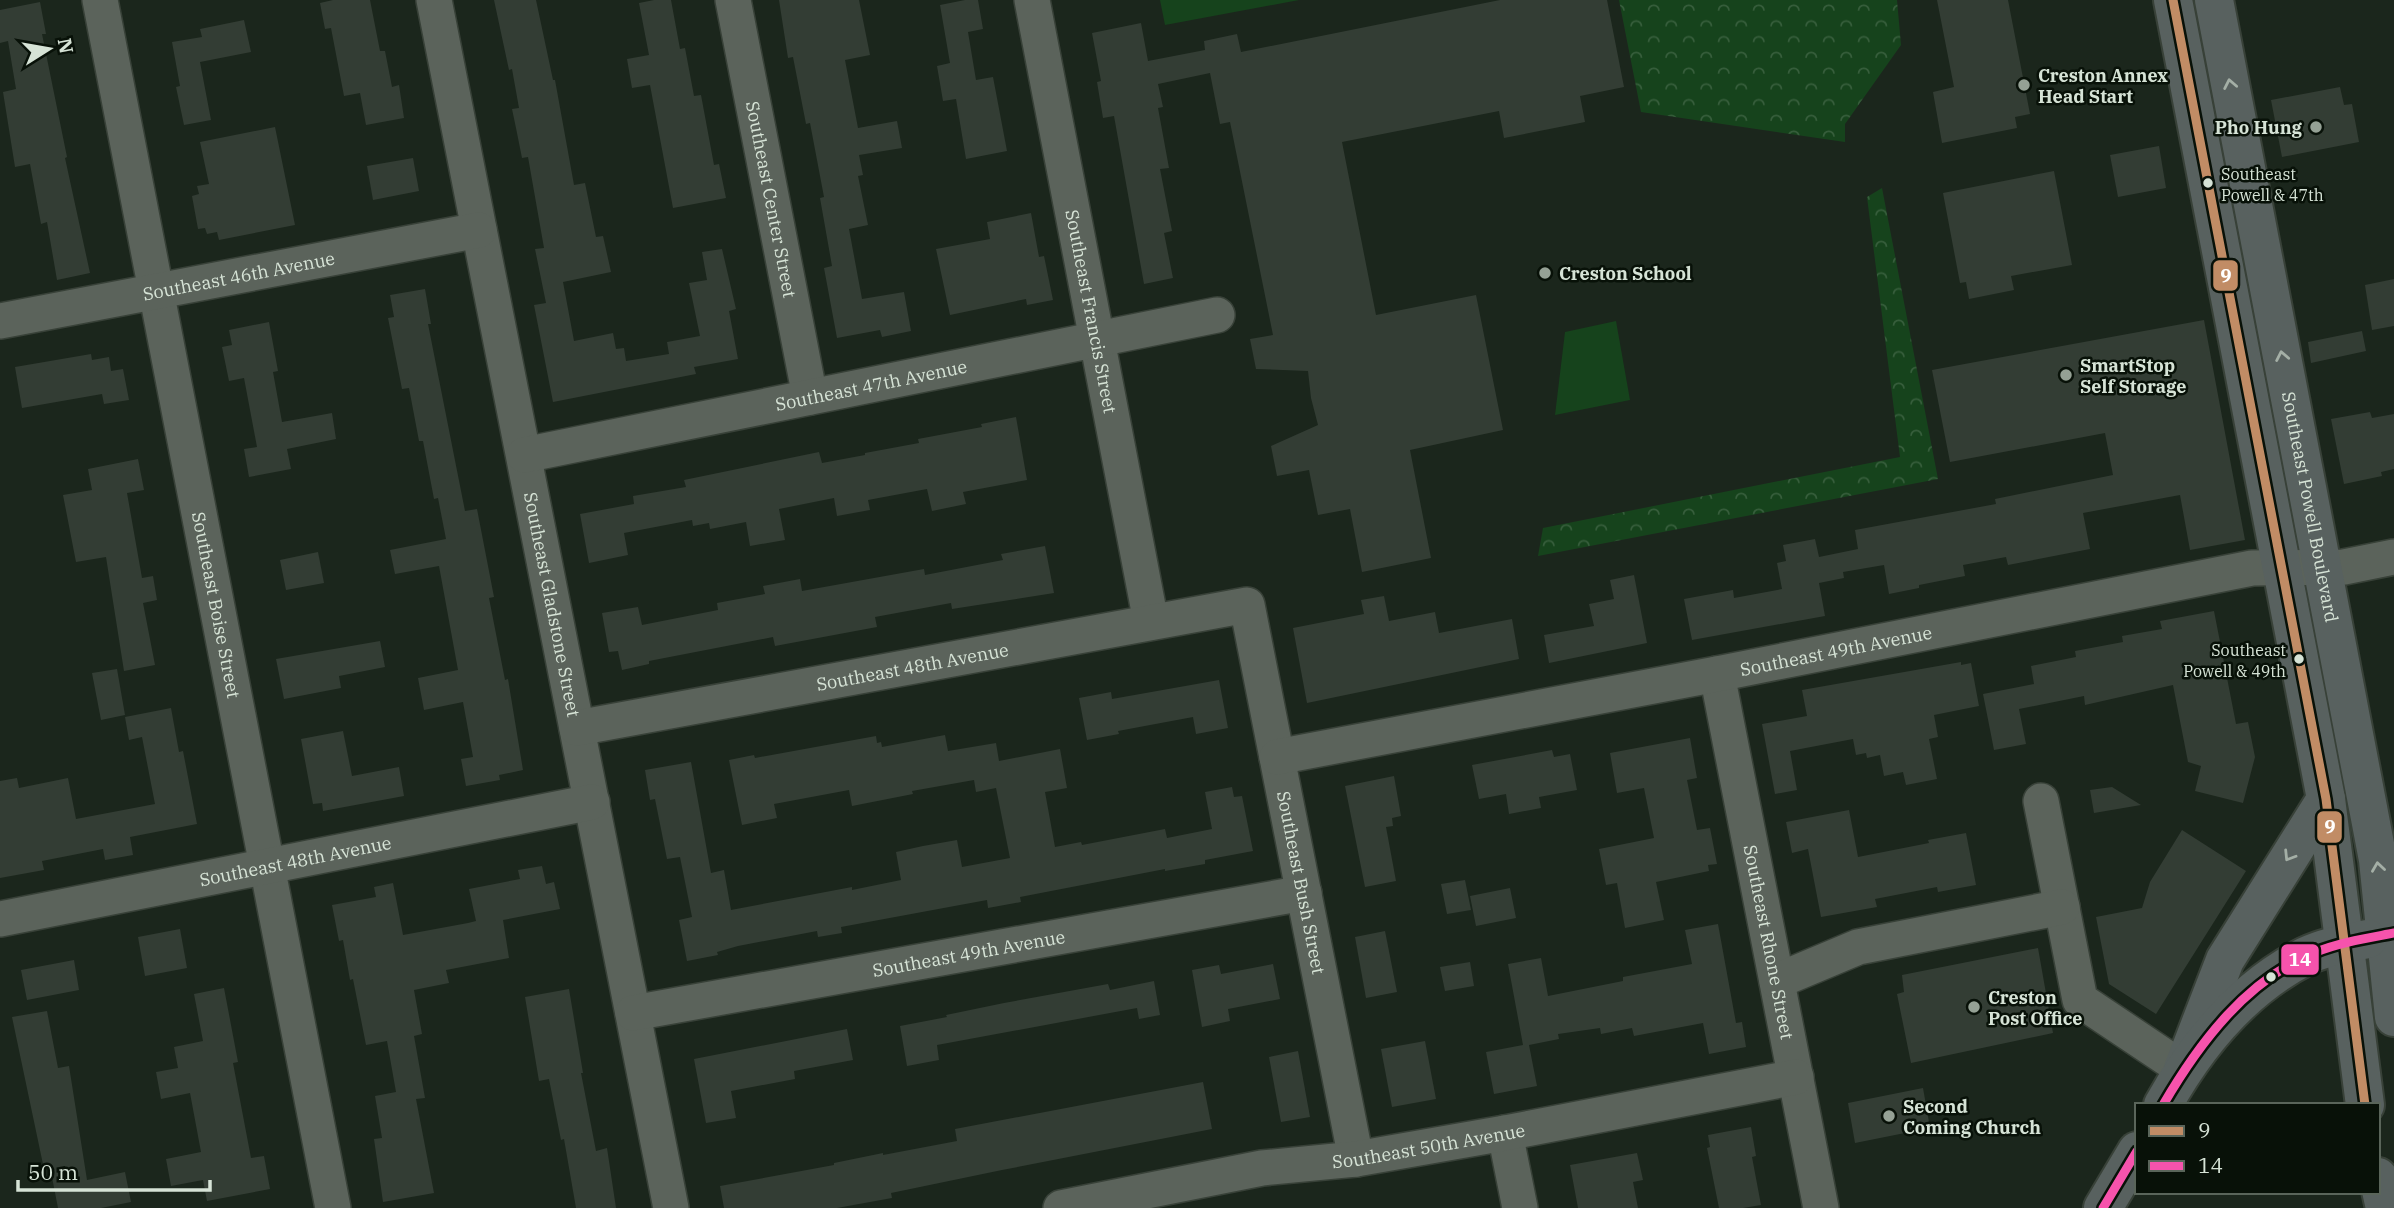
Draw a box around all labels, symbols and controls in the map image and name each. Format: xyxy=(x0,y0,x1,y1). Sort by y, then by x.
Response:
north arrow xyxy=(14,14,84,84)
text: N xyxy=(52,36,79,55)
place label: Creston Annex Head Start xyxy=(2038,64,2168,108)
marker: Creston Annex Head Start xyxy=(2016,77,2032,93)
one-way arrow xyxy=(2223,78,2238,90)
street label: Southeast Center Street xyxy=(741,99,802,300)
place label: Pho Hung xyxy=(2215,116,2303,139)
marker: Pho Hung xyxy=(2308,119,2324,135)
place label: Southeast Powell & 47th xyxy=(2221,164,2324,205)
marker: Southeast Powell & 47th xyxy=(2201,176,2215,190)
street label: Southeast Francis Street xyxy=(1061,207,1122,415)
street label: Southeast 46th Avenue xyxy=(141,246,337,305)
line badge: 9 xyxy=(2212,259,2239,292)
place label: Creston School xyxy=(1559,262,1692,285)
text: 9 xyxy=(2220,263,2232,287)
marker: Creston School xyxy=(1537,265,1553,281)
one-way arrow xyxy=(2275,350,2290,362)
street label: Southeast 47th Avenue xyxy=(773,354,969,415)
place label: SmartStop Self Storage xyxy=(2080,354,2186,398)
marker: SmartStop Self Storage xyxy=(2058,367,2074,383)
street label: Southeast Powell Boulevard xyxy=(2277,390,2344,624)
street label: Southeast Gladstone Street xyxy=(519,490,586,719)
street label: Southeast Boise Street xyxy=(187,510,246,700)
street label: Southeast 49th Avenue xyxy=(1738,620,1934,681)
street label: Southeast 48th Avenue xyxy=(814,638,1010,695)
place label: Southeast Powell & 49th xyxy=(2183,640,2286,681)
marker: Southeast Powell & 49th xyxy=(2292,652,2306,666)
street label: Southeast Bush Street xyxy=(1272,789,1331,976)
line badge: 9 xyxy=(2316,810,2343,844)
text: 9 xyxy=(2324,814,2336,838)
street label: Southeast 48th Avenue xyxy=(197,830,393,891)
street label: Southeast Rhone Street xyxy=(1739,843,1799,1041)
one-way arrow xyxy=(2284,848,2297,861)
one-way arrow xyxy=(2371,861,2386,873)
street label: Southeast 49th Avenue xyxy=(871,924,1067,981)
line badge: 14 xyxy=(2280,943,2320,976)
text: 14 xyxy=(2289,947,2311,971)
unlabelled marker xyxy=(2264,970,2278,984)
place label: Creston Post Office xyxy=(1988,986,2082,1030)
marker: Creston Post Office xyxy=(1966,999,1982,1015)
place label: Second Coming Church xyxy=(1903,1095,2041,1139)
legend xyxy=(2135,1103,2380,1194)
marker: Second Coming Church xyxy=(1881,1108,1897,1124)
text: 9 xyxy=(2198,1116,2211,1144)
street label: Southeast 50th Avenue xyxy=(1331,1118,1527,1173)
scale bar xyxy=(18,1148,210,1192)
text: 14 xyxy=(2198,1151,2223,1179)
text: 50 m xyxy=(28,1158,78,1186)

